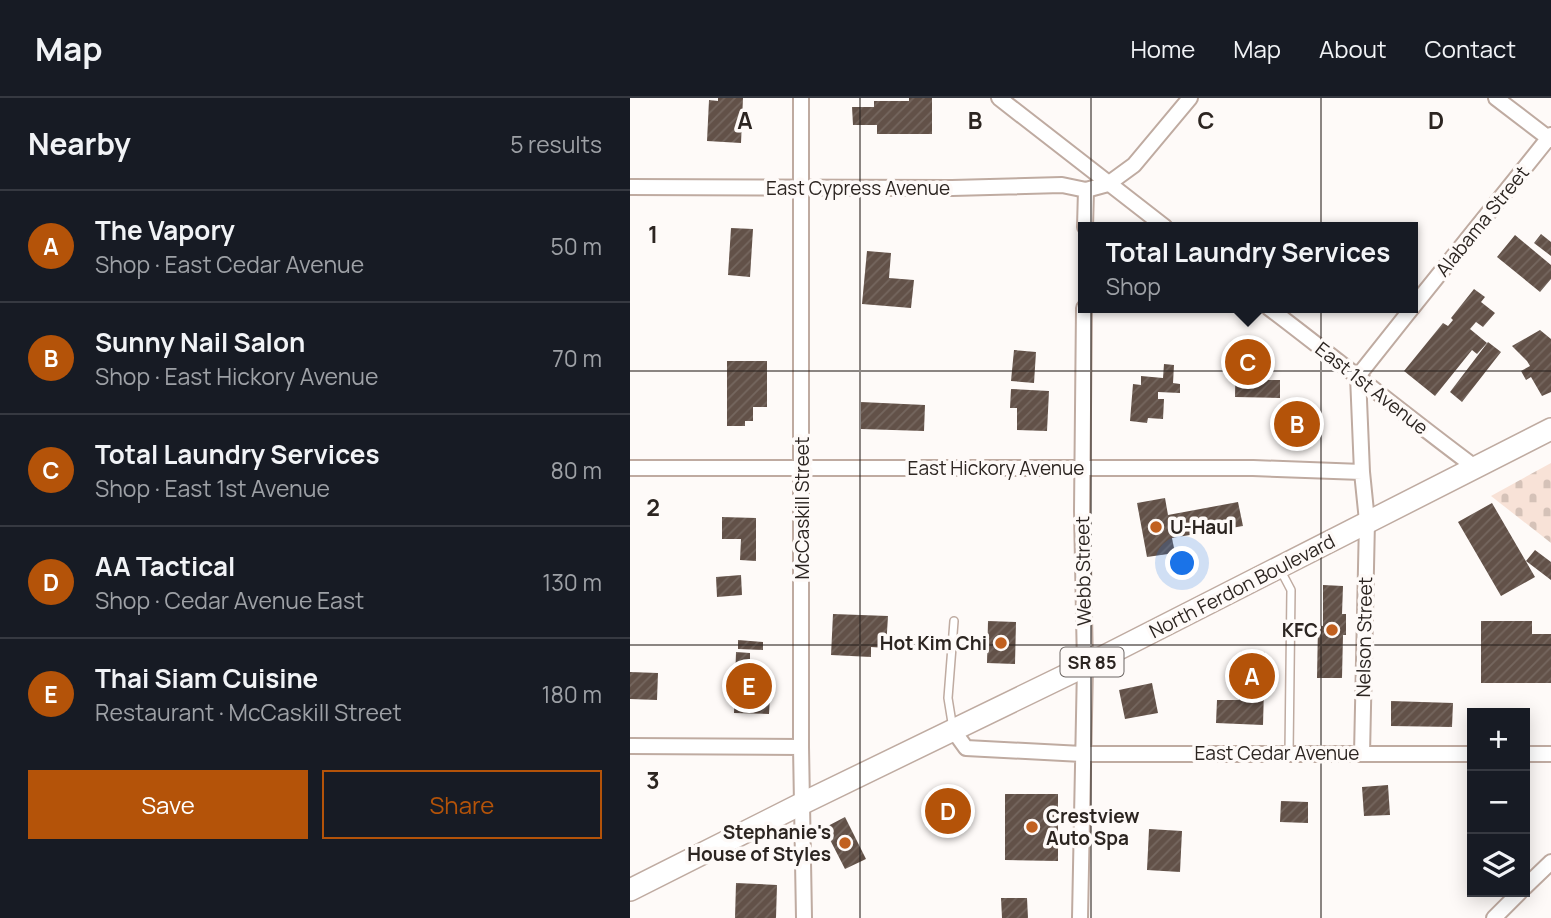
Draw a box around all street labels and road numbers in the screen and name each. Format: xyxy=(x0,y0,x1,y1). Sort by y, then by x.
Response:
street label: Alabama Street xyxy=(1429,160,1535,282)
street label: East Cypress Avenue xyxy=(766,175,950,201)
street label: East 1st Avenue xyxy=(1310,336,1434,440)
street label: McCaskill Street xyxy=(789,437,815,579)
street label: East Hickory Avenue xyxy=(908,455,1084,481)
street label: Webb Street xyxy=(1069,516,1097,626)
street label: North Ferdon Boulevard xyxy=(1145,528,1339,644)
street label: Nelson Street xyxy=(1350,576,1378,698)
road number: SR 85 xyxy=(1060,648,1124,676)
street label: East Cedar Avenue xyxy=(1195,740,1359,766)

